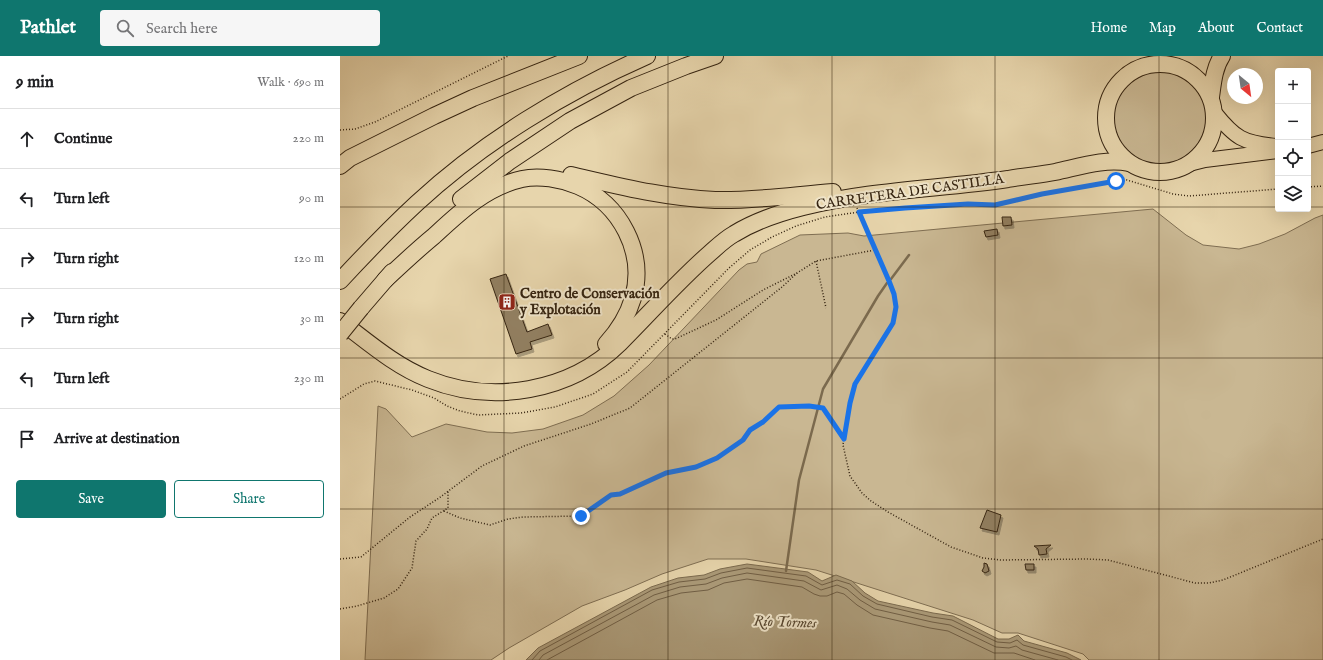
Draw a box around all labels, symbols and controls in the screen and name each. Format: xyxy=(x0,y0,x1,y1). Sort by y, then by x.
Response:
search box xyxy=(100,10,380,46)
text: Pathlet xyxy=(20,16,76,40)
icon: search xyxy=(114,17,136,39)
text: Search here xyxy=(146,19,218,38)
text: Home xyxy=(1091,19,1127,37)
text: Map xyxy=(1149,19,1176,37)
text: About xyxy=(1198,19,1234,37)
text: Contact xyxy=(1256,19,1303,37)
north arrow xyxy=(1227,68,1263,104)
map controls xyxy=(1275,68,1311,212)
button: + xyxy=(1275,68,1311,104)
text: 9 min xyxy=(16,72,54,93)
text: Walk · 690 m xyxy=(257,74,324,91)
button: − xyxy=(1275,104,1311,140)
icon: ahead xyxy=(16,128,38,150)
text: Continue xyxy=(54,129,112,148)
text: 220 m xyxy=(293,130,324,147)
button: locate xyxy=(1275,140,1311,176)
street label: CARRETERA DE CASTILLA xyxy=(815,170,1005,214)
route start xyxy=(1107,172,1125,190)
button: layers xyxy=(1275,176,1311,212)
icon: left xyxy=(16,188,38,210)
text: Turn left xyxy=(54,189,110,208)
text: 90 m xyxy=(299,190,324,207)
icon: right xyxy=(16,248,38,270)
text: Turn right xyxy=(54,249,119,268)
text: 120 m xyxy=(294,250,324,267)
place label: Centro de Conservación y Explotación xyxy=(519,285,660,319)
building icon: Centro de Conservación y Explotación xyxy=(497,292,517,312)
icon: right xyxy=(16,308,38,330)
text: Turn right xyxy=(54,309,119,328)
text: 30 m xyxy=(300,310,324,327)
icon: left xyxy=(16,368,38,390)
text: Turn left xyxy=(54,369,110,388)
text: 230 m xyxy=(294,370,324,387)
icon: arrive xyxy=(16,428,38,450)
text: Arrive at destination xyxy=(54,429,180,448)
button: Save xyxy=(16,480,166,518)
button: Share xyxy=(174,480,324,518)
route end xyxy=(572,507,590,525)
water label: Río Tormes xyxy=(753,611,818,633)

